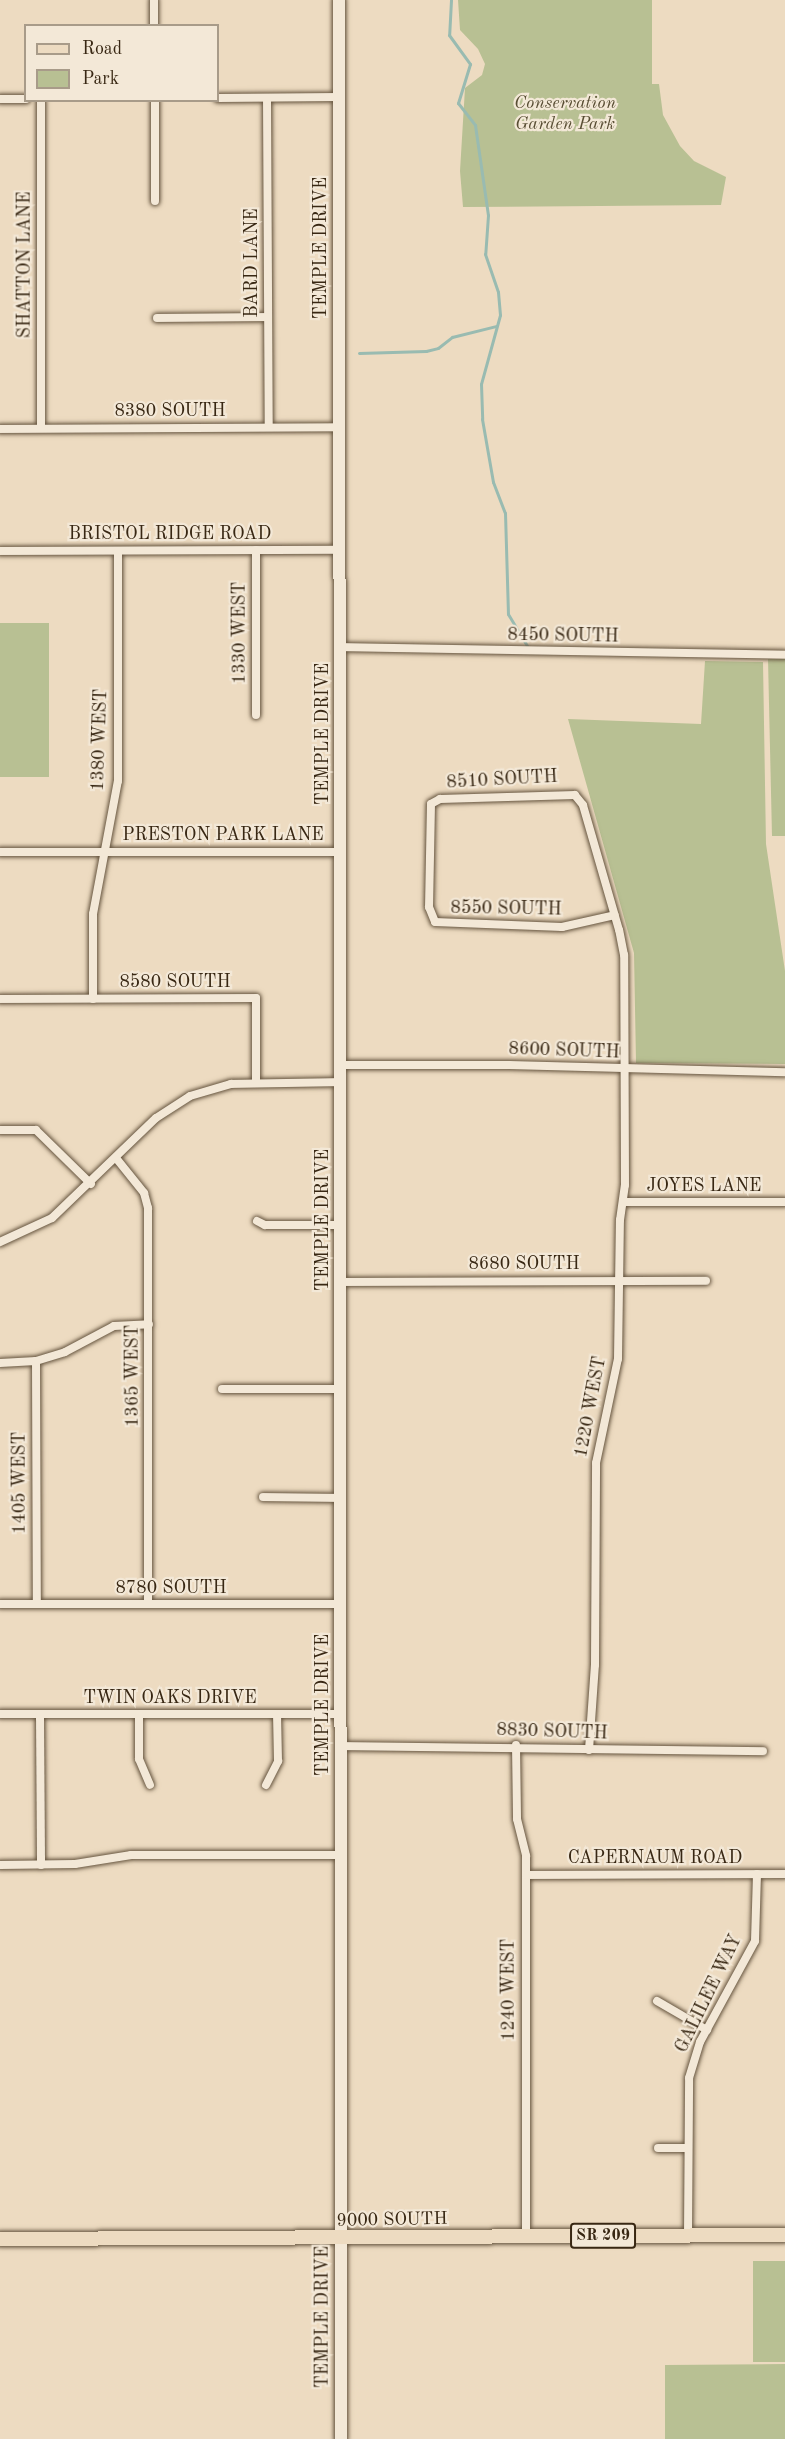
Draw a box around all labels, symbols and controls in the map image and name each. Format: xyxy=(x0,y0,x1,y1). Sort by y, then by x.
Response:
legend xyxy=(24,24,219,102)
text: Road xyxy=(82,40,122,58)
text: Park xyxy=(82,70,119,88)
park label: Conservation Garden Park xyxy=(514,93,616,136)
street label: TEMPLE DRIVE xyxy=(310,177,332,319)
street label: SHATTON LANE xyxy=(14,192,36,338)
street label: BARD LANE xyxy=(241,208,263,318)
street label: 8380 SOUTH xyxy=(114,400,226,422)
street label: BRISTOL RIDGE ROAD xyxy=(69,523,271,545)
street label: 1330 WEST xyxy=(229,582,251,684)
street label: 8450 SOUTH xyxy=(507,624,619,648)
street label: TEMPLE DRIVE xyxy=(312,663,334,805)
street label: 1380 WEST xyxy=(87,688,113,792)
street label: 8510 SOUTH xyxy=(446,766,558,794)
street label: PRESTON PARK LANE xyxy=(122,824,324,846)
street label: 8550 SOUTH xyxy=(450,897,562,921)
street label: 8580 SOUTH xyxy=(119,971,231,993)
street label: 8600 SOUTH xyxy=(508,1038,620,1064)
street label: TEMPLE DRIVE xyxy=(312,1149,334,1291)
street label: JOYES LANE xyxy=(647,1175,761,1197)
street label: 8680 SOUTH xyxy=(468,1253,580,1275)
street label: 1365 WEST xyxy=(122,1325,144,1427)
street label: 1220 WEST xyxy=(571,1355,611,1459)
street label: 1405 WEST xyxy=(9,1432,31,1534)
street label: 8780 SOUTH xyxy=(115,1577,227,1599)
street label: TEMPLE DRIVE xyxy=(312,1634,334,1776)
street label: TWIN OAKS DRIVE xyxy=(83,1687,257,1709)
street label: 8830 SOUTH xyxy=(496,1719,608,1745)
street label: CAPERNAUM ROAD xyxy=(568,1847,742,1869)
street label: GALILEE WAY xyxy=(671,1931,747,2057)
street label: 1240 WEST xyxy=(498,1939,520,2041)
street label: 9000 SOUTH xyxy=(336,2208,448,2232)
road number: SR 209 xyxy=(570,2223,636,2249)
street label: TEMPLE DRIVE xyxy=(312,2246,334,2388)

